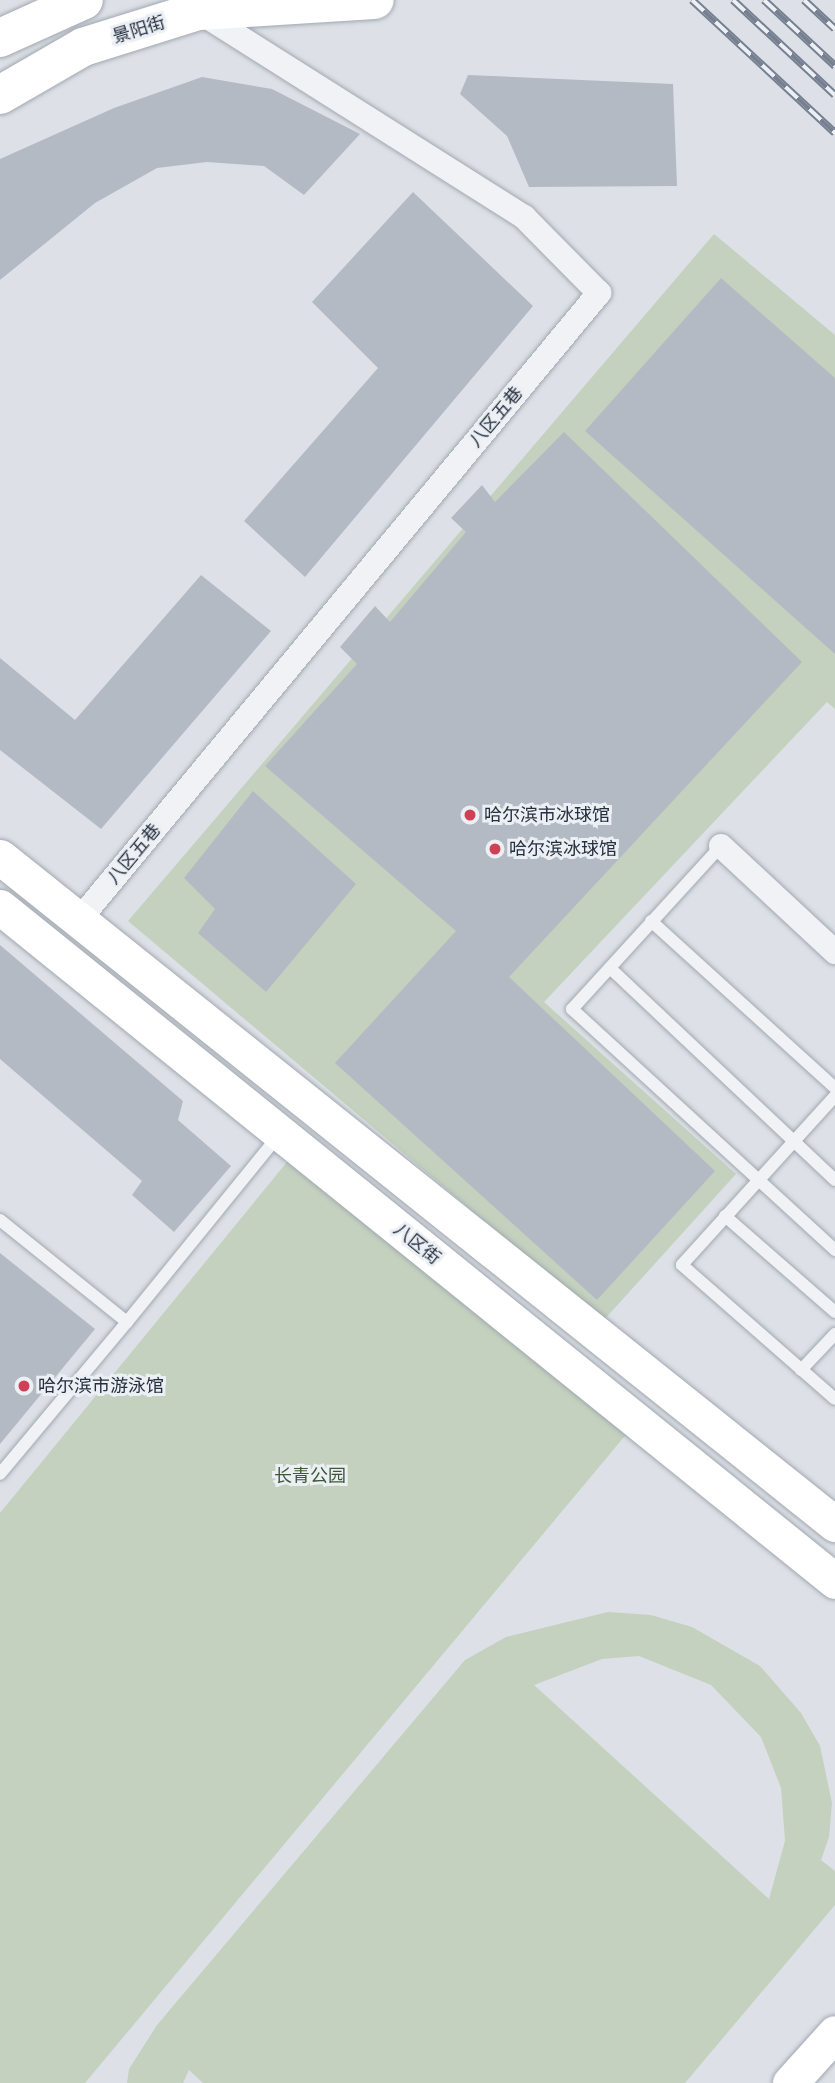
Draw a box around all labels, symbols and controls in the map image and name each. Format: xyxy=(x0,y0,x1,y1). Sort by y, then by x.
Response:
street label: 景阳街 xyxy=(110,12,168,48)
street label: 八区五巷 xyxy=(465,382,527,452)
place label: 哈尔滨市冰球馆 xyxy=(484,804,610,826)
marker: 哈尔滨市冰球馆 xyxy=(462,807,478,823)
street label: 八区五巷 xyxy=(103,819,165,889)
place label: 哈尔滨冰球馆 xyxy=(509,838,617,860)
marker: 哈尔滨冰球馆 xyxy=(487,841,503,857)
street label: 八区街 xyxy=(389,1219,445,1269)
place label: 哈尔滨市游泳馆 xyxy=(38,1375,164,1397)
marker: 哈尔滨市游泳馆 xyxy=(16,1378,32,1394)
park label: 长青公园 xyxy=(274,1465,346,1487)

